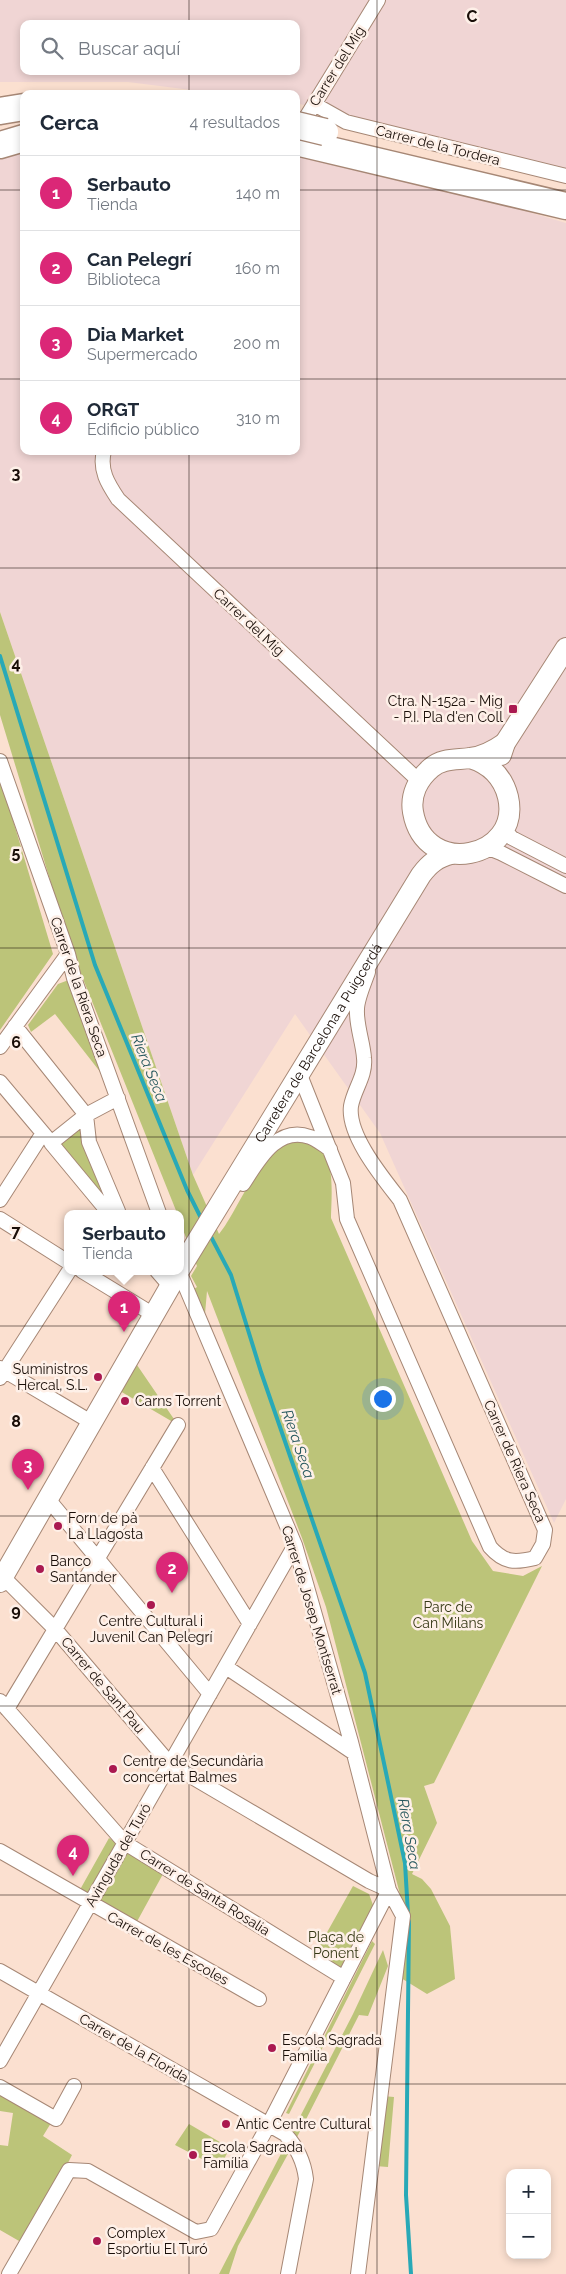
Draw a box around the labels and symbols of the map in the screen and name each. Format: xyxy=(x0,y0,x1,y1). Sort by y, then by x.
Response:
text: C xyxy=(467,7,478,26)
street label: Carrer del Mig xyxy=(306,23,368,109)
street label: Carrer de la Tordera xyxy=(374,122,502,168)
text: 3 xyxy=(12,464,21,483)
street label: Carrer del Mig xyxy=(210,585,288,659)
text: 4 xyxy=(11,654,21,673)
place label: Ctra. N-152a - Mig - P.I. Pla d'en Coll xyxy=(388,693,503,725)
marker: Ctra. N-152a - Mig - P.I. Pla d'en Coll xyxy=(507,703,519,715)
text: 5 xyxy=(12,843,21,862)
street label: Carrer de la Riera Seca xyxy=(47,915,111,1059)
street label: Carretera de Barcelona a Puigcerdá xyxy=(251,940,385,1145)
water label: Riera Seca xyxy=(127,1031,171,1105)
text: 6 xyxy=(11,1033,21,1052)
text: 7 xyxy=(12,1222,21,1241)
pin: 1 xyxy=(108,1291,140,1332)
place label: Suministros Hercal, S.L. xyxy=(13,1361,88,1393)
marker: Suministros Hercal, S.L. xyxy=(92,1371,104,1383)
your location xyxy=(370,1386,396,1412)
place label: Carns Torrent xyxy=(135,1393,221,1409)
marker: Carns Torrent xyxy=(119,1395,131,1407)
street label: Carrer de Riera Seca xyxy=(481,1397,549,1525)
water label: Riera Seca xyxy=(278,1407,318,1481)
text: 8 xyxy=(11,1412,21,1431)
pin: 3 xyxy=(12,1449,44,1490)
place label: Forn de pà La Llagosta xyxy=(68,1510,143,1542)
marker: Forn de pà La Llagosta xyxy=(52,1520,64,1532)
street label: Carrer de Josep Montserrat xyxy=(279,1524,345,1697)
pin: 2 xyxy=(156,1552,188,1593)
place label: Banco Santander xyxy=(50,1553,117,1585)
marker: Banco Santander xyxy=(34,1563,46,1575)
marker: Centre Cultural i Juvenil Can Pelegrí xyxy=(145,1599,157,1611)
park label: Parc de Can Milans xyxy=(413,1599,484,1631)
text: 9 xyxy=(11,1601,21,1620)
place label: Centre Cultural i Juvenil Can Pelegrí xyxy=(90,1613,213,1645)
street label: Carrer de Sant Pau xyxy=(58,1634,148,1736)
place label: Centre de Secundària concertat Balmes xyxy=(123,1753,263,1785)
marker: Centre de Secundària concertat Balmes xyxy=(107,1763,119,1775)
water label: Riera Seca xyxy=(394,1797,424,1871)
street label: Avinguda del Turó xyxy=(82,1800,154,1910)
pin: 4 xyxy=(57,1835,89,1876)
street label: Carrer de Santa Rosalia xyxy=(137,1845,273,1939)
street label: Carrer de les Escoles xyxy=(105,1908,232,1988)
park label: Plaça de Ponent xyxy=(308,1929,364,1961)
street label: Carrer de la Florida xyxy=(77,2010,191,2086)
place label: Escola Sagrada Familia xyxy=(282,2032,382,2064)
marker: Escola Sagrada Familia xyxy=(266,2042,278,2054)
place label: Antic Centre Cultural xyxy=(236,2116,371,2132)
marker: Antic Centre Cultural xyxy=(220,2118,232,2130)
place label: Escola Sagrada Família xyxy=(203,2139,303,2171)
marker: Escola Sagrada Família xyxy=(187,2149,199,2161)
place label: Complex Esportiu El Turó xyxy=(107,2225,208,2257)
marker: Complex Esportiu El Turó xyxy=(91,2235,103,2247)

